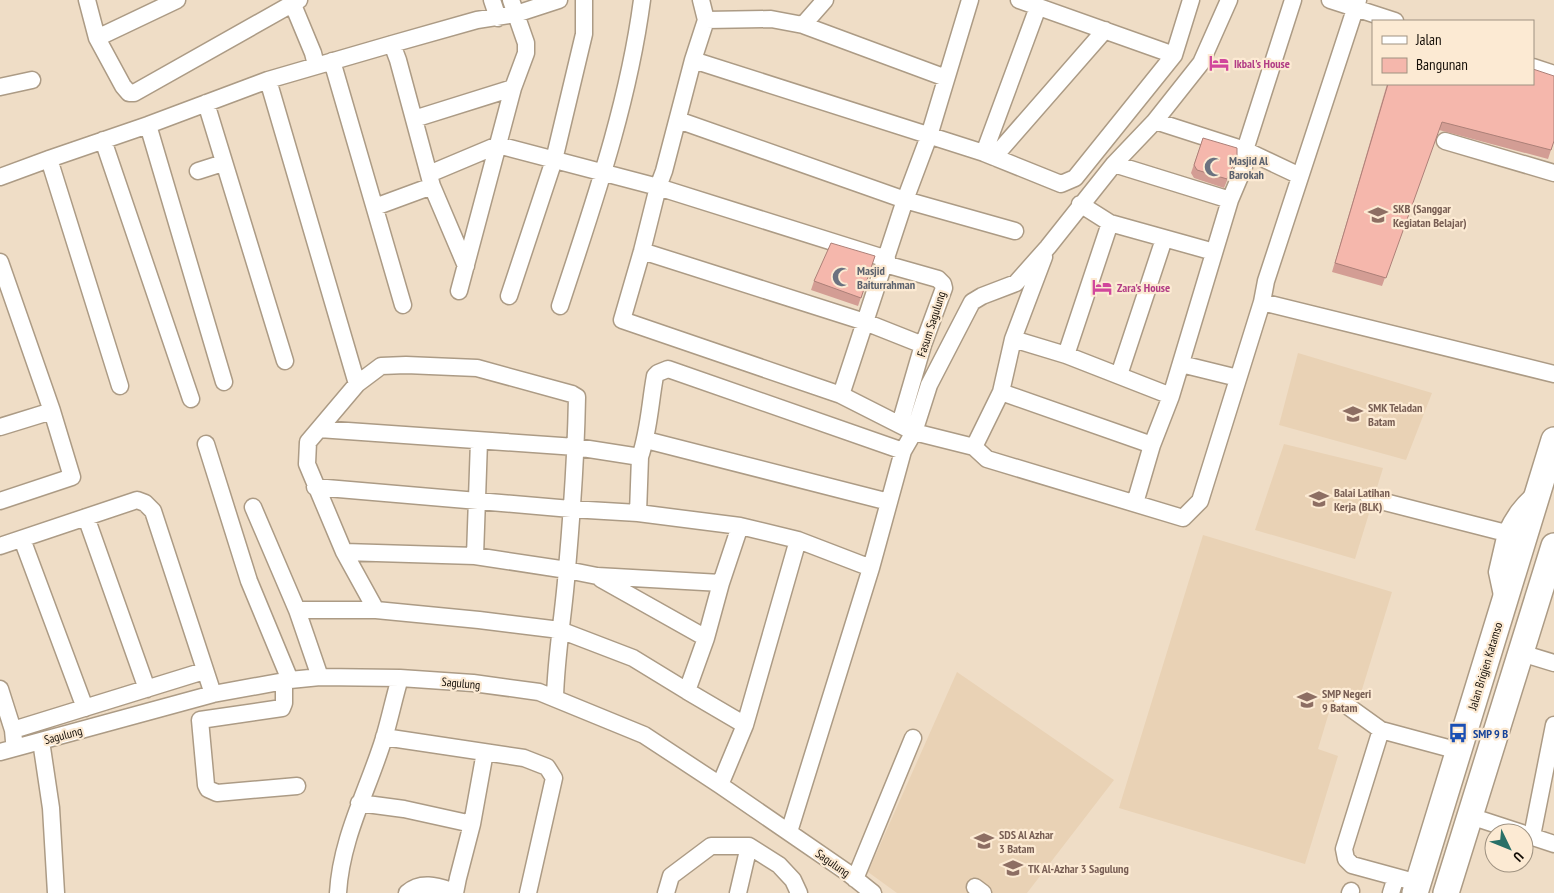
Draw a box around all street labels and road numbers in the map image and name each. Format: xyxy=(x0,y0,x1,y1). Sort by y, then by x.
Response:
street label: Fasum Sagulung xyxy=(913,289,949,359)
street label: Jalan Brigjen Katamso xyxy=(1464,620,1505,713)
street label: Sagulung xyxy=(441,674,481,692)
street label: Sagulung xyxy=(42,723,84,747)
street label: Sagulung xyxy=(813,846,853,880)

